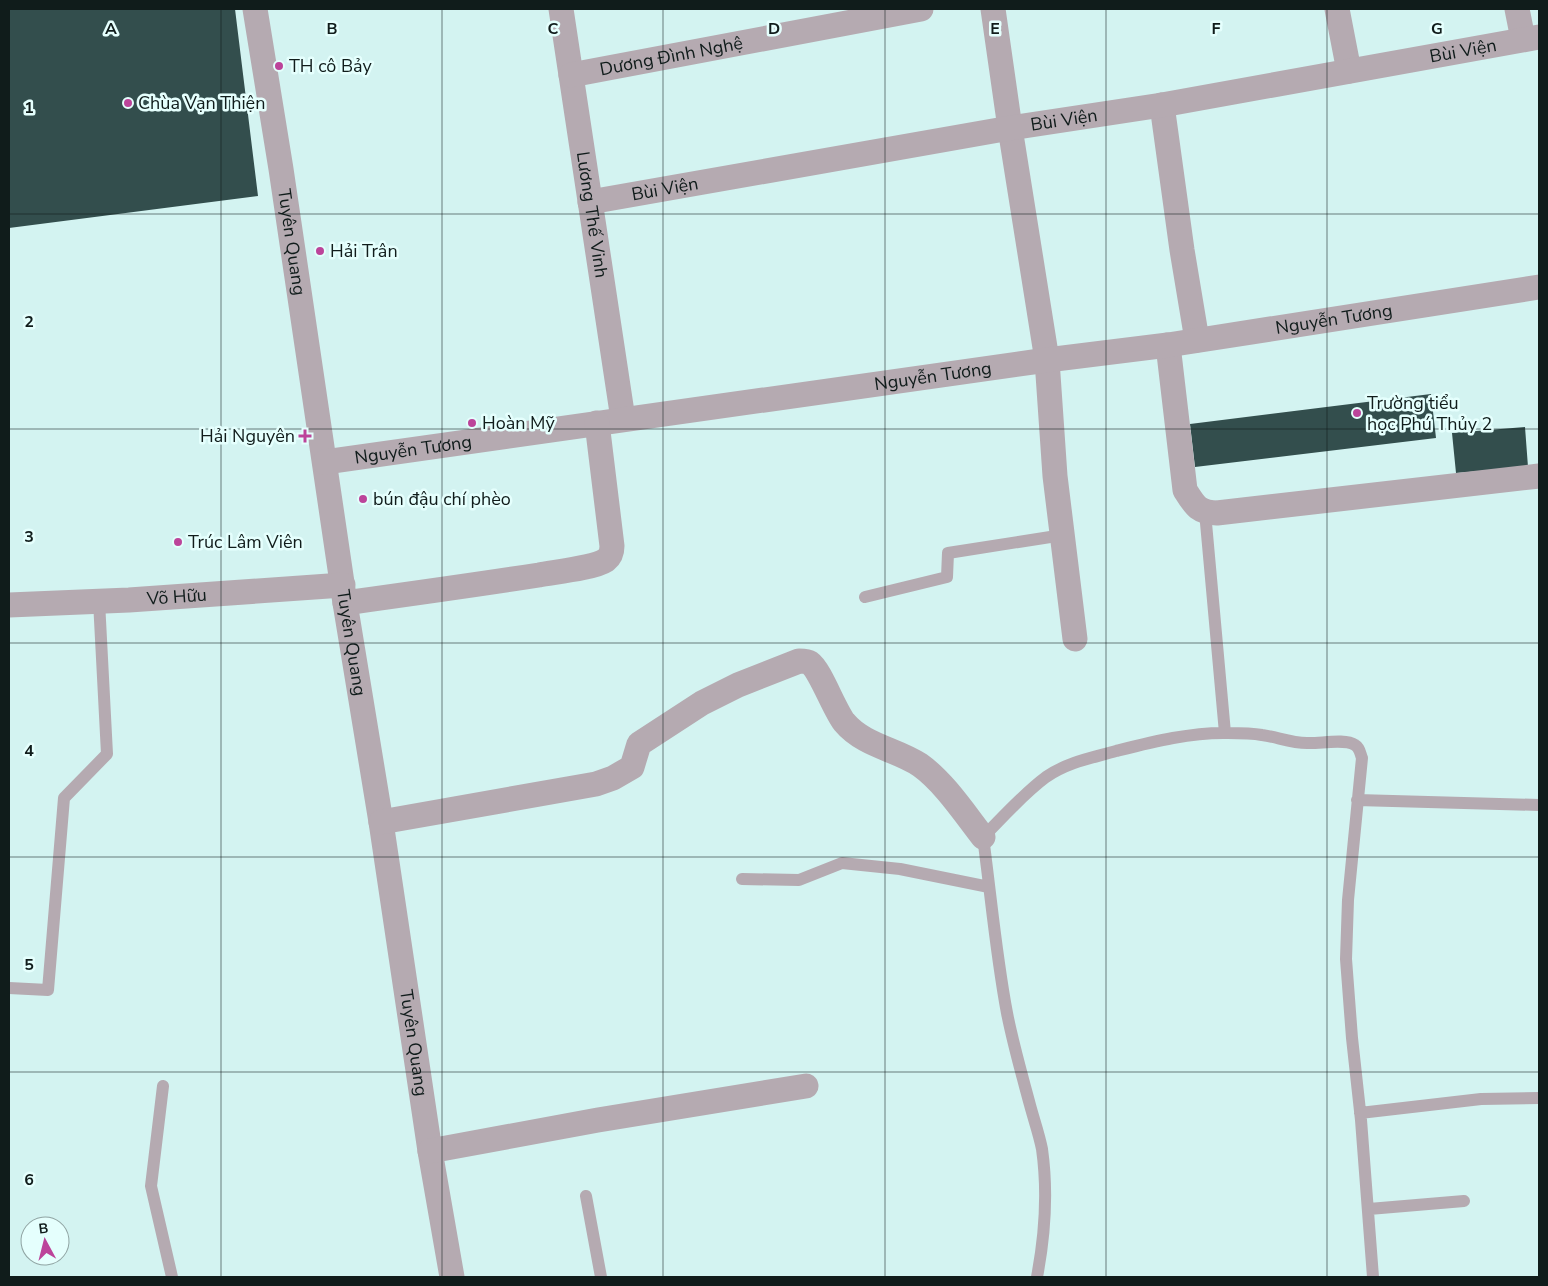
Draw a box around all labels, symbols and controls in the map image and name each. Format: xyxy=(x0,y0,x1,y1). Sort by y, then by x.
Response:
text: A xyxy=(105,18,117,40)
text: B xyxy=(326,18,338,40)
text: C xyxy=(548,18,559,40)
text: D xyxy=(768,18,780,40)
text: E xyxy=(990,18,1000,40)
text: F xyxy=(1212,18,1221,40)
text: G xyxy=(1431,18,1443,40)
street label: Dương Đình Nghệ xyxy=(598,31,745,81)
street label: Bùi Viện xyxy=(1428,33,1498,69)
place label: TH cô Bảy xyxy=(289,54,373,78)
marker: TH cô Bảy xyxy=(273,60,285,72)
place label: Chùa Vạn Thiện xyxy=(138,91,265,115)
text: 1 xyxy=(24,97,34,119)
marker: Chùa Vạn Thiện xyxy=(122,97,134,109)
street label: Bùi Viện xyxy=(1029,103,1099,137)
street label: Lương Thế Vinh xyxy=(571,150,613,280)
street label: Bùi Viện xyxy=(630,171,700,206)
street label: Tuyên Quang xyxy=(272,187,311,297)
place label: Hải Trân xyxy=(330,239,398,263)
marker: Hải Trân xyxy=(314,245,326,257)
street label: Nguyễn Tương xyxy=(1274,298,1394,340)
text: 2 xyxy=(24,311,34,333)
street label: Nguyễn Tương xyxy=(873,356,993,396)
place label: Trường tiểu học Phú Thủy 2 xyxy=(1367,391,1492,436)
marker: Trường tiểu học Phú Thủy 2 xyxy=(1351,407,1363,419)
place label: Hoàn Mỹ xyxy=(482,411,555,435)
marker: Hoàn Mỹ xyxy=(466,417,478,429)
place label: Hải Nguyên xyxy=(200,424,295,448)
street label: Nguyễn Tương xyxy=(353,429,473,470)
marker: Hải Nguyên xyxy=(299,430,311,442)
place label: bún đậu chí phèo xyxy=(373,487,511,511)
marker: bún đậu chí phèo xyxy=(357,493,369,505)
text: 3 xyxy=(24,526,34,548)
place label: Trúc Lâm Viên xyxy=(188,530,303,554)
marker: Trúc Lâm Viên xyxy=(172,536,184,548)
street label: Võ Hữu xyxy=(145,583,208,611)
street label: Tuyên Quang xyxy=(331,588,372,698)
text: 4 xyxy=(24,740,34,762)
text: 5 xyxy=(24,954,34,976)
street label: Tuyên Quang xyxy=(394,988,434,1098)
text: 6 xyxy=(24,1169,34,1191)
north arrow xyxy=(20,1216,70,1266)
text: B xyxy=(38,1219,49,1239)

